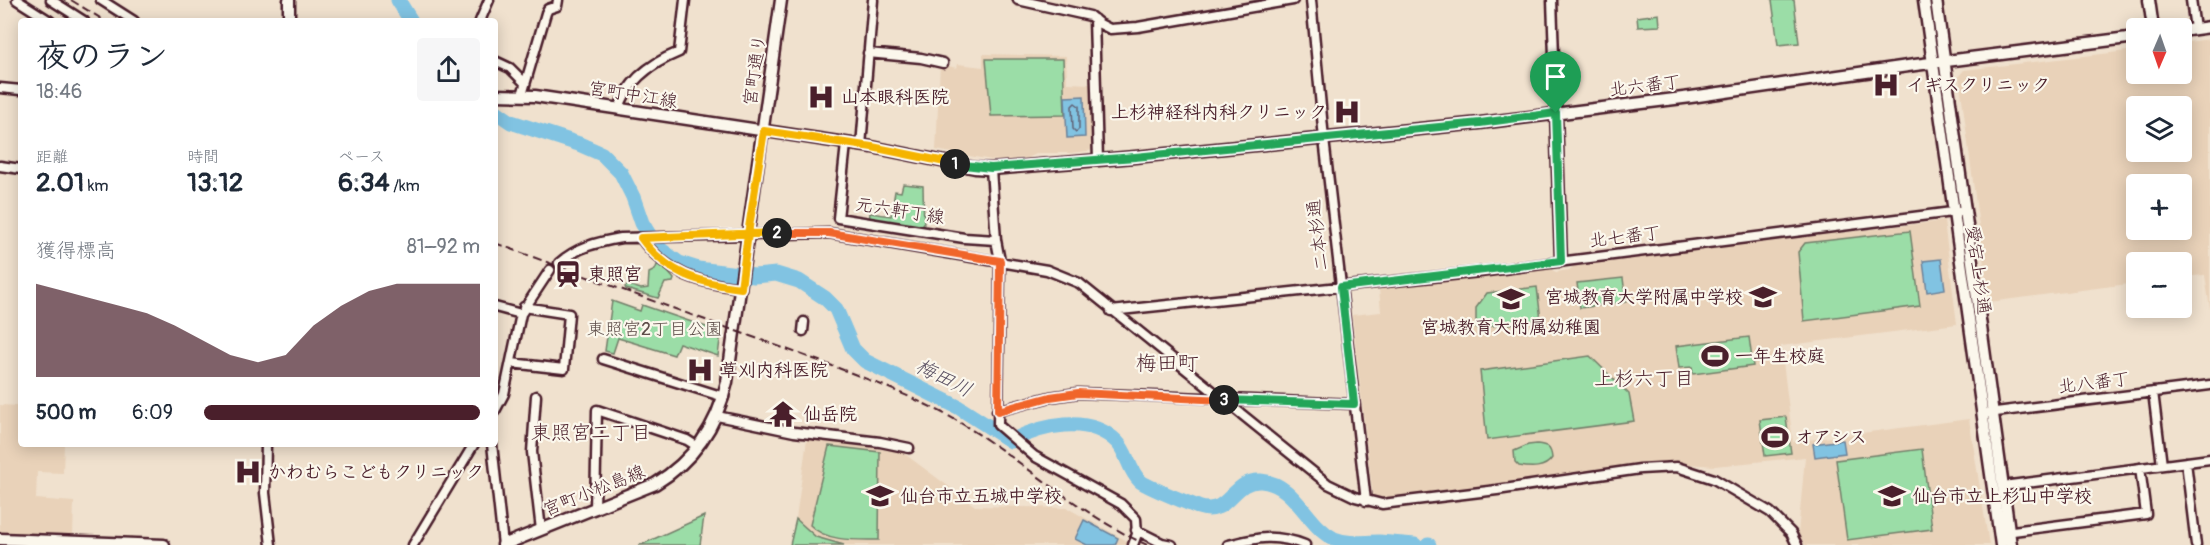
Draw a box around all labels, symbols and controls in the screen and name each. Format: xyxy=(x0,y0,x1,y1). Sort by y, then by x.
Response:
north arrow xyxy=(2126,18,2192,84)
map controls xyxy=(2126,18,2192,318)
street label: 宮町通り xyxy=(739,33,771,107)
text: 夜のラン xyxy=(36,36,168,77)
button: share xyxy=(417,38,480,101)
pin xyxy=(1530,51,1581,113)
icon: arrive xyxy=(1539,60,1572,93)
street label: 北六番丁 xyxy=(1608,70,1682,102)
hospital icon: イギスクリニック xyxy=(1871,70,1901,100)
place label: イギスクリニック xyxy=(1906,74,2050,97)
street label: 宮町中江線 xyxy=(587,77,679,113)
text: 18:46 xyxy=(36,79,82,104)
hospital icon: 山本眼科医院 xyxy=(806,82,836,112)
place label: 山本眼科医院 xyxy=(841,86,949,109)
button: layers xyxy=(2126,96,2192,162)
hospital icon: 上杉神経科内科クリニック xyxy=(1332,97,1362,127)
place label: 上杉神経科内科クリニック xyxy=(1111,101,1327,124)
text: 距離 xyxy=(36,147,68,167)
text: 時間 xyxy=(187,147,219,167)
text: ペース xyxy=(338,147,385,167)
pin: 1 xyxy=(940,149,970,179)
text: 1 xyxy=(952,154,958,174)
text: 2.01 xyxy=(36,167,84,199)
text: 13:12 xyxy=(187,167,243,199)
text: 6:34 xyxy=(338,167,390,199)
button: + xyxy=(2126,174,2192,240)
text: km xyxy=(84,176,109,196)
text: /km xyxy=(390,176,420,196)
street label: 元六軒丁線 xyxy=(854,193,946,229)
street label: 二本杉通 xyxy=(1302,198,1334,272)
pin: 2 xyxy=(762,218,792,248)
street label: 北七番丁 xyxy=(1588,221,1662,253)
text: 2 xyxy=(773,223,781,243)
street label: 愛宕上杉通 xyxy=(1960,224,1996,316)
text: 81–92 m xyxy=(407,234,480,259)
text: 獲得標高 xyxy=(36,238,116,263)
button: − xyxy=(2126,252,2192,318)
station icon: 東照宮 xyxy=(553,259,583,289)
place label: 東照宮 xyxy=(588,263,642,286)
school or university icon: 宮城教育大学附属中学校 xyxy=(1748,282,1778,312)
school or university icon: 宮城教育大附属幼稚園 xyxy=(1496,284,1526,314)
place label: 宮城教育大学附属中学校 xyxy=(1545,286,1743,309)
place label: 宮城教育大附属幼稚園 xyxy=(1421,316,1601,339)
park label: 東照宮2丁目公園 xyxy=(587,318,723,341)
sports icon: 一年生校庭 xyxy=(1700,341,1730,371)
place label: 一年生校庭 xyxy=(1735,345,1825,368)
district label: 梅田町 xyxy=(1136,350,1199,377)
water label: 梅田川 xyxy=(912,353,976,403)
hospital icon: 草刈内科医院 xyxy=(685,355,715,385)
place label: 草刈内科医院 xyxy=(720,359,828,382)
district label: 上杉六丁目 xyxy=(1594,366,1694,391)
street label: 北八番丁 xyxy=(2057,367,2131,399)
pin: 3 xyxy=(1209,385,1239,415)
text: 3 xyxy=(1220,390,1228,410)
temple icon: 仙岳院 xyxy=(768,399,798,429)
text: 500 m xyxy=(36,400,96,425)
text: 6:09 xyxy=(132,400,173,425)
place label: 仙岳院 xyxy=(803,403,857,426)
district label: 東照宮二丁目 xyxy=(531,420,651,445)
sports icon: オアシス xyxy=(1760,422,1790,452)
place label: オアシス xyxy=(1795,426,1867,449)
hospital icon: かわむらこどもクリニック xyxy=(233,457,263,487)
street label: 宮町小松島線 xyxy=(540,460,648,522)
place label: かわむらこどもクリニック xyxy=(268,461,484,484)
school or university icon: 仙台市立五城中学校 xyxy=(865,481,895,511)
school or university icon: 仙台市立上杉山中学校 xyxy=(1877,481,1907,511)
place label: 仙台市立五城中学校 xyxy=(900,485,1062,508)
place label: 仙台市立上杉山中学校 xyxy=(1912,485,2092,508)

